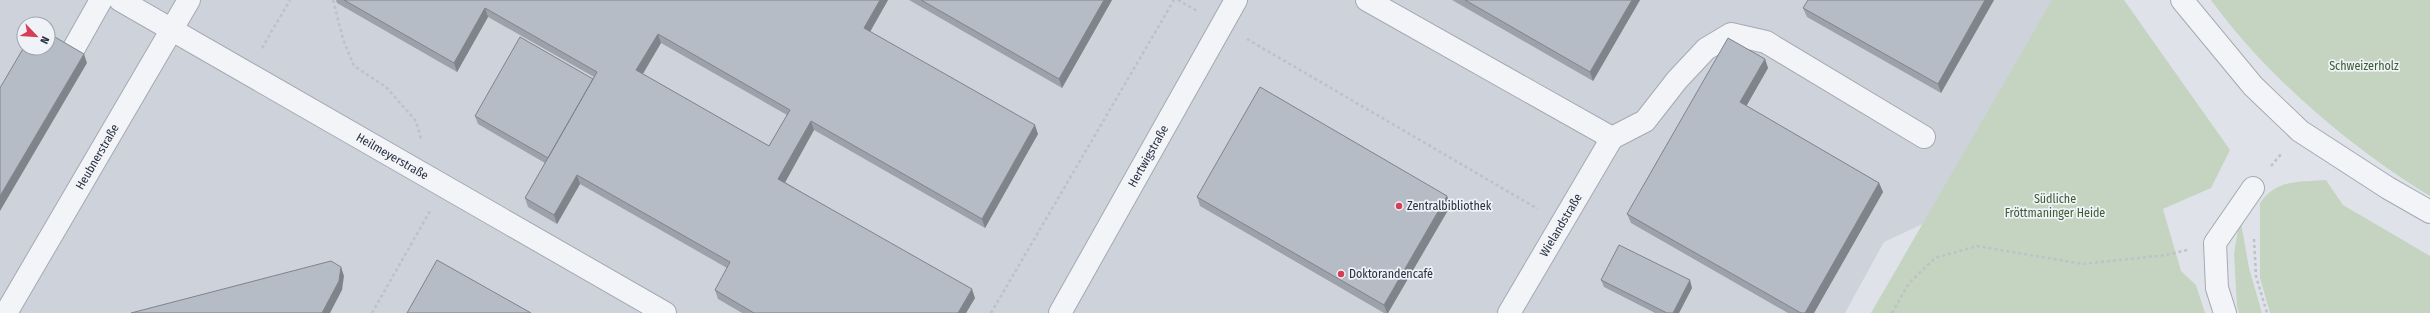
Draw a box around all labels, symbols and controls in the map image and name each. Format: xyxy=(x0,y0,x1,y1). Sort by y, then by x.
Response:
north arrow xyxy=(16,16,56,56)
text: N xyxy=(37,34,52,46)
park label: Schweizerholz xyxy=(2329,59,2399,73)
street label: Heubnerstraße xyxy=(73,122,122,192)
street label: Hertwigstraße xyxy=(1125,123,1171,190)
street label: Heilmeyerstraße xyxy=(354,130,431,183)
street label: Wielandstraße xyxy=(1537,191,1585,259)
park label: Südliche Fröttmaninger Heide xyxy=(2005,192,2105,220)
place label: Zentralbibliothek xyxy=(1407,199,1492,213)
marker: Zentralbibliothek xyxy=(1394,201,1404,211)
place label: Doktorandencafé xyxy=(1349,267,1433,281)
marker: Doktorandencafé xyxy=(1336,269,1346,279)

